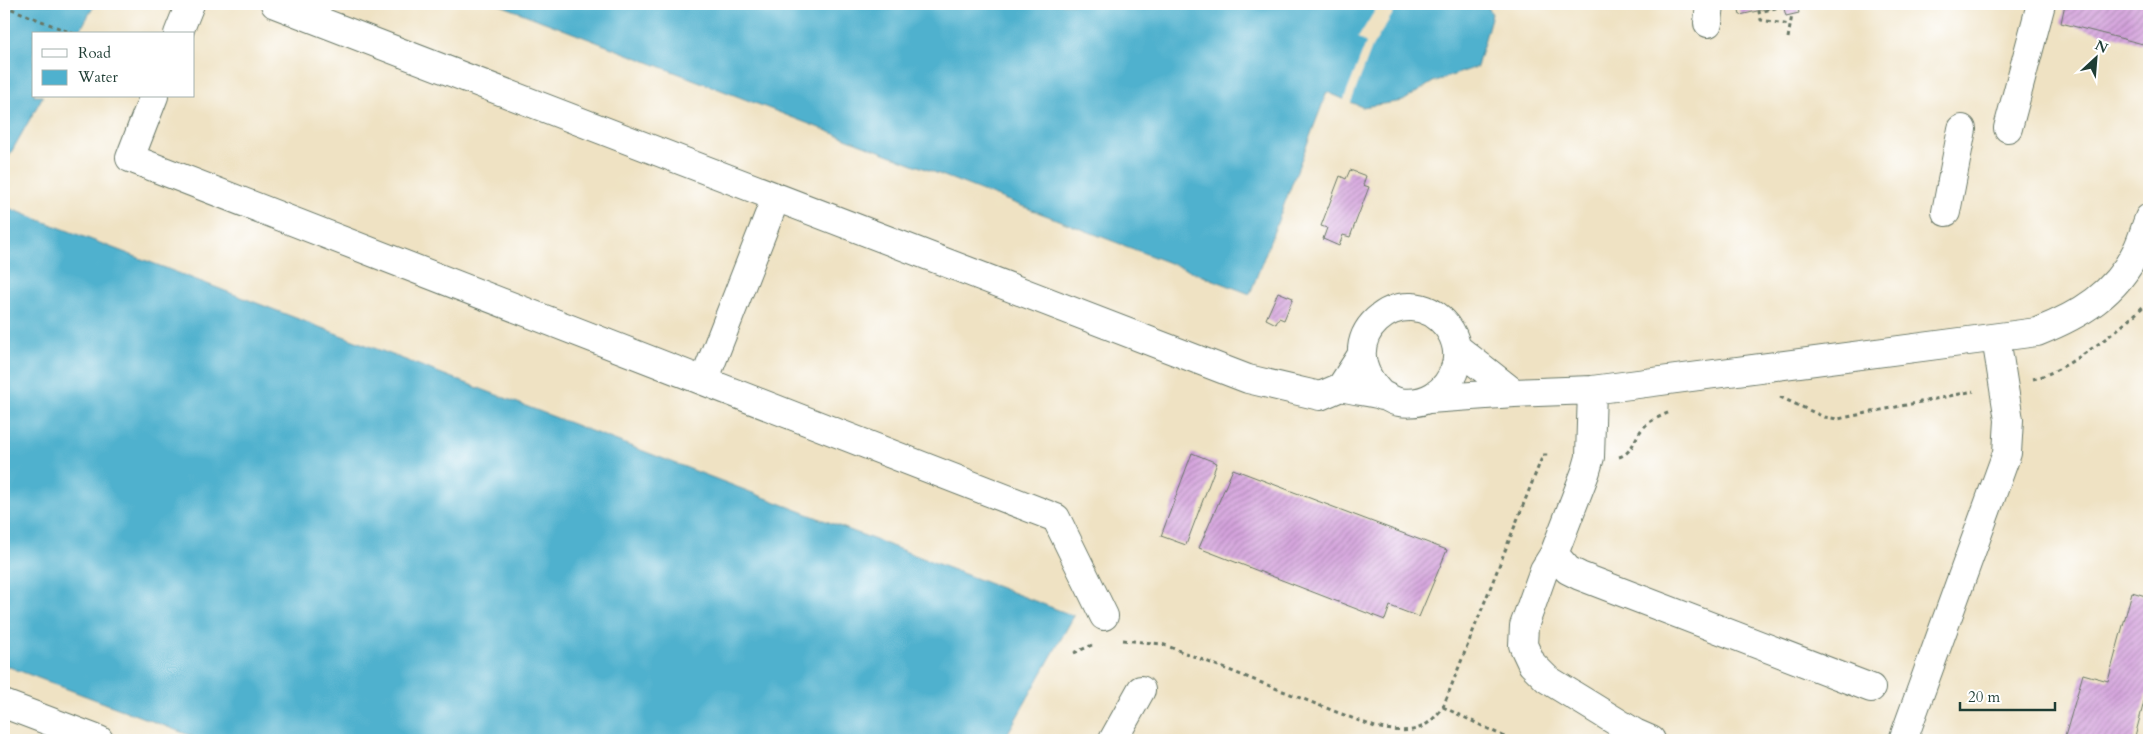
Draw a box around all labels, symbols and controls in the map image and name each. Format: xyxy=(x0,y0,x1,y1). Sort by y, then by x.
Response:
legend xyxy=(32,32,195,98)
north arrow xyxy=(2070,32,2120,82)
text: N xyxy=(2092,36,2111,58)
text: Road xyxy=(78,43,111,63)
text: Water xyxy=(77,67,119,87)
scale bar xyxy=(1960,679,2056,711)
text: 20 m xyxy=(1968,687,2000,707)

